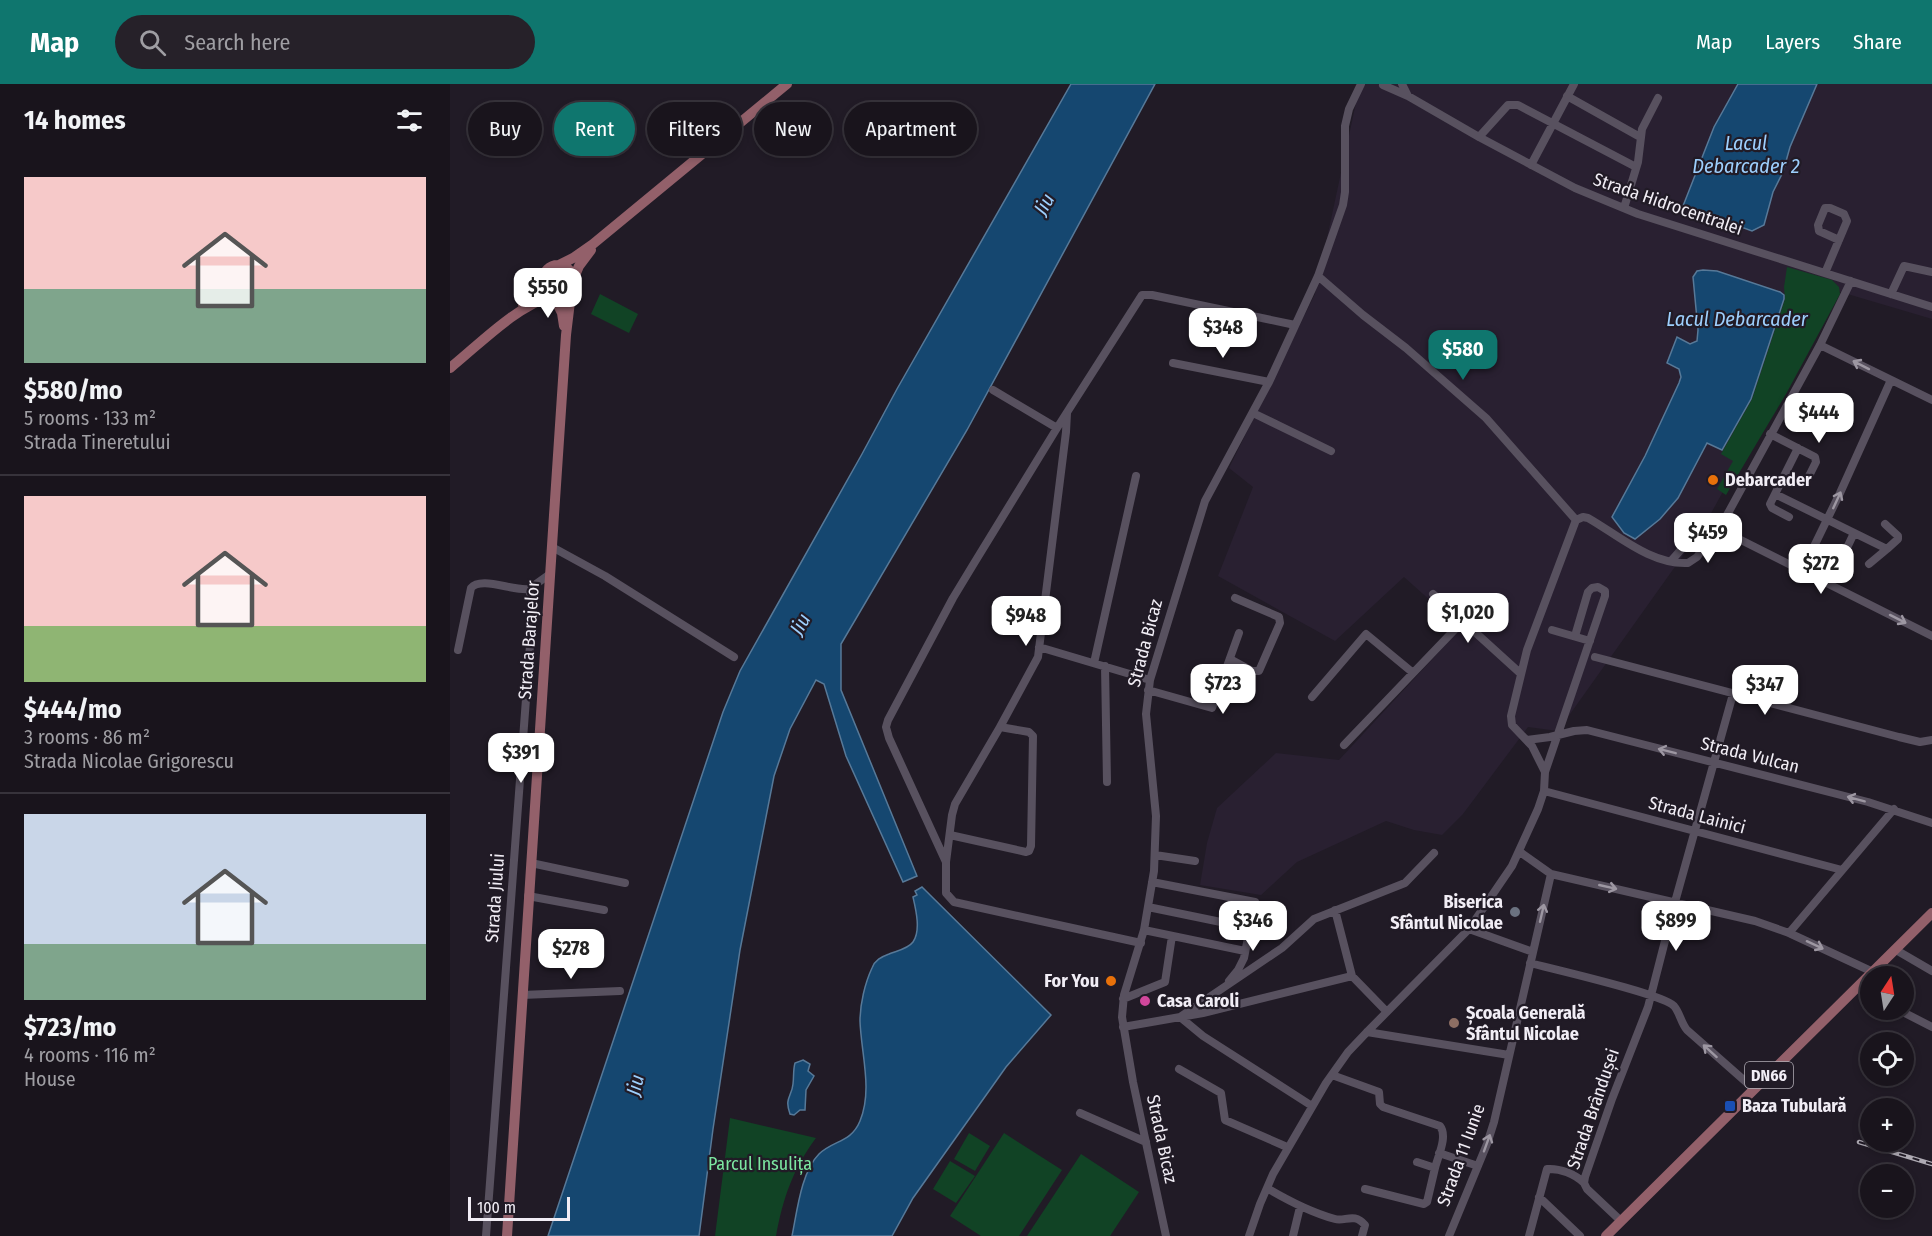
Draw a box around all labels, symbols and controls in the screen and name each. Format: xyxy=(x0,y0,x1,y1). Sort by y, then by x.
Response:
search box xyxy=(115,15,535,69)
text: Map xyxy=(30,26,79,59)
icon: search xyxy=(136,26,169,59)
text: Search here xyxy=(184,29,290,56)
text: Map xyxy=(1696,29,1732,55)
text: Layers xyxy=(1765,29,1820,55)
text: Share xyxy=(1853,29,1902,55)
chip: Buy xyxy=(468,102,542,156)
chip: Rent xyxy=(554,102,635,156)
chip: Filters xyxy=(647,102,742,156)
chip: New xyxy=(754,102,832,156)
chip: Apartment xyxy=(844,102,977,156)
icon: filters xyxy=(393,104,426,137)
text: 14 homes xyxy=(24,105,126,136)
water label: Lacul Debarcader 2 xyxy=(1692,131,1800,178)
street label: Strada Hidrocentralei xyxy=(1590,168,1746,240)
water label: Jiu xyxy=(1028,189,1060,220)
icon: home xyxy=(171,216,279,324)
pin: $550 xyxy=(512,268,584,319)
text: $550 xyxy=(528,275,568,299)
water label: Lacul Debarcader xyxy=(1666,307,1809,331)
pin: $348 xyxy=(1187,308,1259,359)
text: $348 xyxy=(1203,315,1243,339)
pin: $580 xyxy=(1427,330,1499,381)
text: $580 xyxy=(1442,337,1484,361)
one-way arrow xyxy=(1852,359,1870,370)
text: $580/mo xyxy=(24,375,123,406)
pin: $444 xyxy=(1783,393,1855,444)
text: $444 xyxy=(1799,400,1839,424)
text: 5 rooms · 133 m² xyxy=(24,406,156,430)
text: Strada Tineretului xyxy=(24,430,171,454)
place label: Debarcader xyxy=(1725,469,1812,491)
marker: Debarcader xyxy=(1706,473,1720,487)
one-way arrow xyxy=(1832,491,1844,509)
pin: $459 xyxy=(1672,513,1744,564)
text: $459 xyxy=(1688,520,1728,544)
icon: home xyxy=(171,535,279,643)
pin: $272 xyxy=(1785,544,1857,595)
text: $272 xyxy=(1803,551,1839,575)
street label: Strada Barajelor xyxy=(514,579,544,700)
pin: $1,020 xyxy=(1419,593,1517,644)
pin: $948 xyxy=(990,596,1062,647)
street label: Strada Bicaz xyxy=(1123,597,1167,689)
text: $1,020 xyxy=(1442,600,1494,624)
text: $948 xyxy=(1006,603,1046,627)
water label: Jiu xyxy=(784,609,816,640)
one-way arrow xyxy=(1889,613,1906,625)
pin: $723 xyxy=(1187,664,1259,715)
pin: $347 xyxy=(1729,665,1801,716)
text: $723 xyxy=(1205,671,1241,695)
text: $347 xyxy=(1746,672,1784,696)
text: $444/mo xyxy=(24,694,122,725)
text: 3 rooms · 86 m² xyxy=(24,725,150,749)
street label: Strada Vulcan xyxy=(1698,732,1802,778)
pin: $391 xyxy=(485,733,557,784)
text: $391 xyxy=(502,740,540,764)
one-way arrow xyxy=(1658,745,1677,756)
text: Strada Nicolae Grigorescu xyxy=(24,749,234,773)
street label: Strada Lainici xyxy=(1646,791,1748,839)
one-way arrow xyxy=(1847,792,1866,804)
icon: home xyxy=(171,853,279,961)
street label: Strada Jiului xyxy=(481,853,509,943)
one-way arrow xyxy=(1598,882,1617,893)
place label: Biserica Sfântul Nicolae xyxy=(1390,891,1503,934)
pin: $346 xyxy=(1217,901,1289,952)
pin: $899 xyxy=(1640,901,1712,952)
one-way arrow xyxy=(1536,903,1548,922)
marker: Biserica Sfântul Nicolae xyxy=(1508,905,1522,919)
text: $346 xyxy=(1233,908,1273,932)
text: $899 xyxy=(1656,908,1696,932)
pin: $278 xyxy=(535,929,607,980)
text: $278 xyxy=(552,936,590,960)
one-way arrow xyxy=(1806,939,1824,951)
north arrow xyxy=(1860,966,1914,1020)
map controls xyxy=(1860,966,1914,1218)
place label: For You xyxy=(1044,970,1099,992)
marker: For You xyxy=(1104,974,1118,988)
place label: Casa Caroli xyxy=(1157,990,1239,1012)
marker: Casa Caroli xyxy=(1138,994,1152,1008)
place label: Școala Generală Sfântul Nicolae xyxy=(1466,1002,1586,1045)
text: $723/mo xyxy=(24,1012,117,1043)
marker: Școala Generală Sfântul Nicolae xyxy=(1447,1016,1461,1030)
button: locate xyxy=(1860,1032,1914,1086)
text: 4 rooms · 116 m² xyxy=(24,1043,156,1067)
one-way arrow xyxy=(1703,1044,1718,1058)
street label: Strada Brândușei xyxy=(1562,1046,1624,1172)
road number: DN66 xyxy=(1745,1062,1793,1088)
text: House xyxy=(24,1067,76,1091)
water label: Jiu xyxy=(621,1072,649,1099)
street label: Strada Bicaz xyxy=(1142,1093,1182,1185)
place label: Baza Tubulară xyxy=(1742,1095,1846,1117)
button: + xyxy=(1860,1098,1914,1152)
marker: Baza Tubulară xyxy=(1723,1099,1737,1113)
street label: Strada 11 Iunie xyxy=(1432,1101,1490,1209)
one-way arrow xyxy=(1482,1134,1493,1153)
park label: Parcul Insulița xyxy=(708,1153,812,1175)
button: − xyxy=(1860,1164,1914,1218)
scale bar xyxy=(468,1194,570,1222)
text: 100 m xyxy=(477,1198,516,1217)

